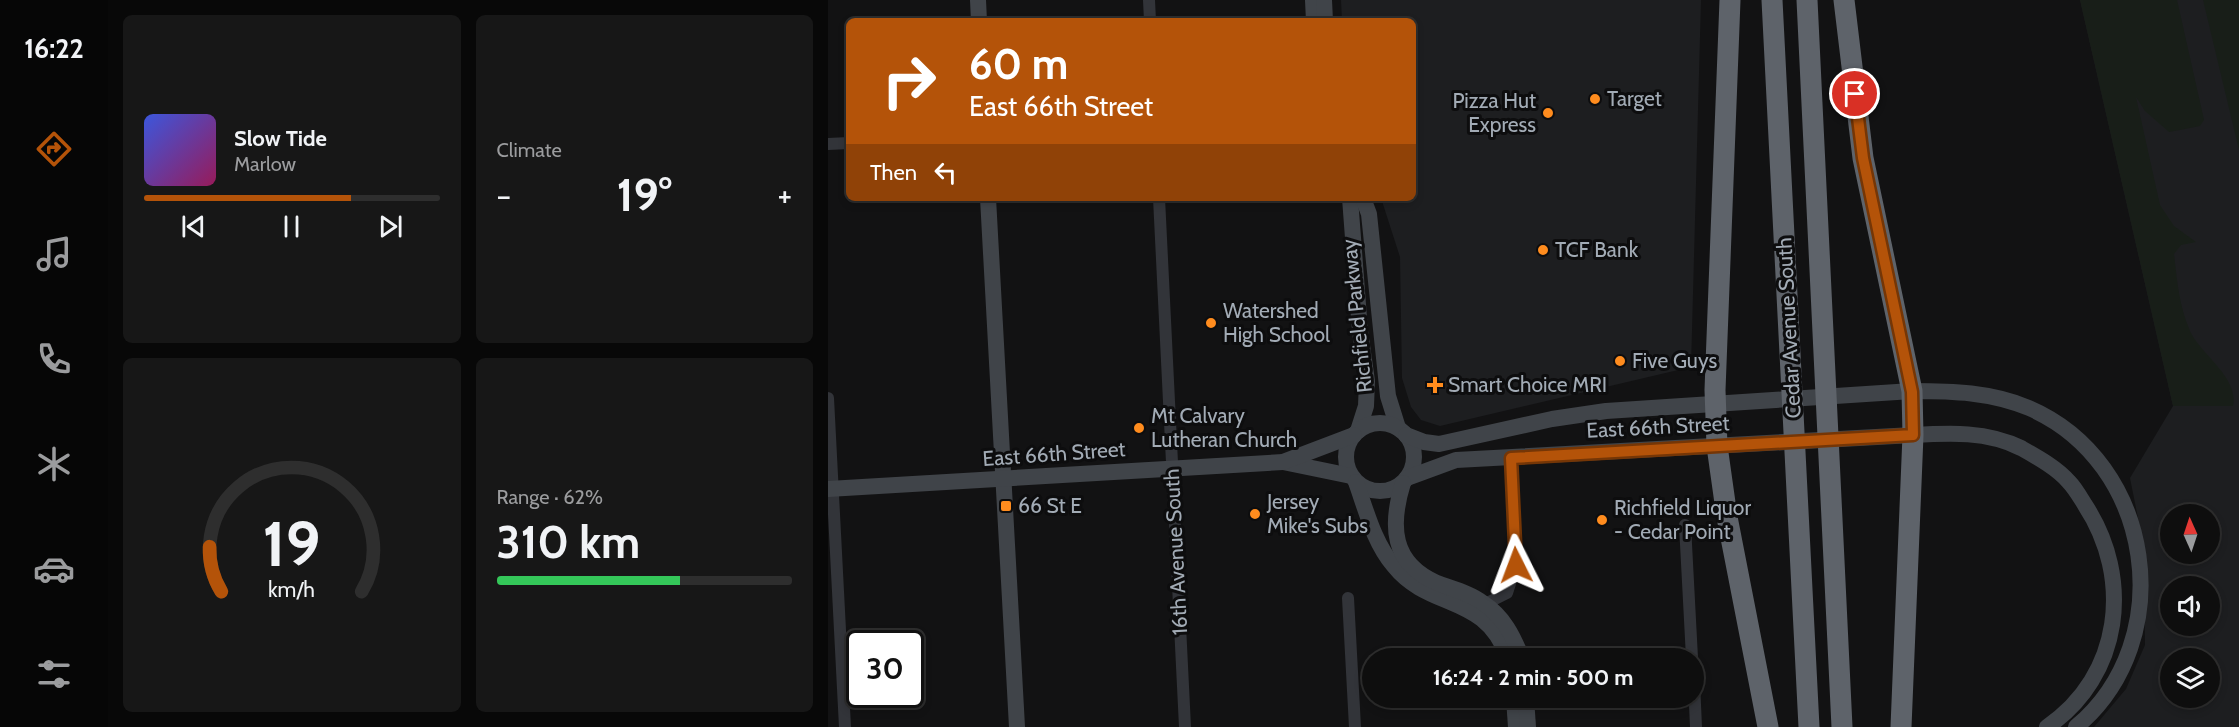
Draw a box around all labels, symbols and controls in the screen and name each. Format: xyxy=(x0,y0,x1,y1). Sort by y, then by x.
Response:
text: 16:22 xyxy=(24,32,84,65)
text: 60 m xyxy=(969,38,1068,90)
icon: right xyxy=(870,42,948,120)
pin xyxy=(1829,68,1880,119)
icon: arrive xyxy=(1838,77,1871,110)
place label: Target xyxy=(1607,86,1662,111)
place label: Pizza Hut Express xyxy=(1452,88,1536,137)
text: East 66th Street xyxy=(969,90,1153,123)
marker: Target xyxy=(1588,92,1602,106)
marker: Pizza Hut Express xyxy=(1541,106,1555,120)
text: Slow Tide xyxy=(234,125,327,152)
icon: directions xyxy=(33,128,75,170)
text: Climate xyxy=(497,138,562,162)
text: Marlow xyxy=(234,152,296,176)
icon: left xyxy=(929,156,962,189)
text: Then xyxy=(870,159,917,186)
text: 19° xyxy=(617,168,672,222)
text: − xyxy=(497,175,511,215)
text: + xyxy=(777,175,792,215)
icon: previous xyxy=(177,210,210,243)
icon: pause xyxy=(275,210,308,243)
icon: next xyxy=(374,210,407,243)
icon: music xyxy=(33,233,75,275)
place label: TCF Bank xyxy=(1555,237,1639,262)
street label: Cedar Avenue South xyxy=(1771,237,1806,419)
street label: Richfield Parkway xyxy=(1336,238,1377,394)
marker: TCF Bank xyxy=(1536,243,1550,257)
place label: Watershed High School xyxy=(1223,298,1330,347)
marker: Watershed High School xyxy=(1204,316,1218,330)
icon: phone xyxy=(33,338,75,380)
place label: Five Guys xyxy=(1632,348,1717,373)
marker: Five Guys xyxy=(1613,354,1627,368)
place label: Smart Choice MRI xyxy=(1448,372,1607,397)
marker: Smart Choice MRI xyxy=(1426,376,1444,394)
place label: Mt Calvary Lutheran Church xyxy=(1151,403,1297,452)
street label: East 66th Street xyxy=(1586,410,1730,443)
marker: Mt Calvary Lutheran Church xyxy=(1132,421,1146,435)
street label: East 66th Street xyxy=(982,436,1126,471)
icon: climate xyxy=(33,443,75,485)
street label: 16th Avenue South xyxy=(1159,468,1192,636)
text: Range · 62% xyxy=(497,485,603,509)
place label: Jersey Mike's Subs xyxy=(1266,489,1368,538)
place label: 66 St E xyxy=(1018,493,1082,518)
place label: Richfield Liquor - Cedar Point xyxy=(1614,495,1751,544)
marker: 66 St E xyxy=(999,499,1013,513)
north arrow xyxy=(2160,504,2220,564)
map controls xyxy=(2160,504,2220,708)
text: 19 xyxy=(263,506,321,582)
marker: Jersey Mike's Subs xyxy=(1248,507,1262,521)
marker: Richfield Liquor - Cedar Point xyxy=(1595,513,1609,527)
text: 310 km xyxy=(497,515,640,569)
position arrow xyxy=(1484,533,1548,597)
icon: car xyxy=(33,548,75,590)
text: km/h xyxy=(268,576,315,602)
button: sound xyxy=(2160,576,2220,636)
speed limit sign: 30 xyxy=(846,630,924,708)
button: layers xyxy=(2160,648,2220,708)
icon: filters xyxy=(33,653,75,695)
text: 16:24 · 2 min · 500 m xyxy=(1433,664,1633,691)

